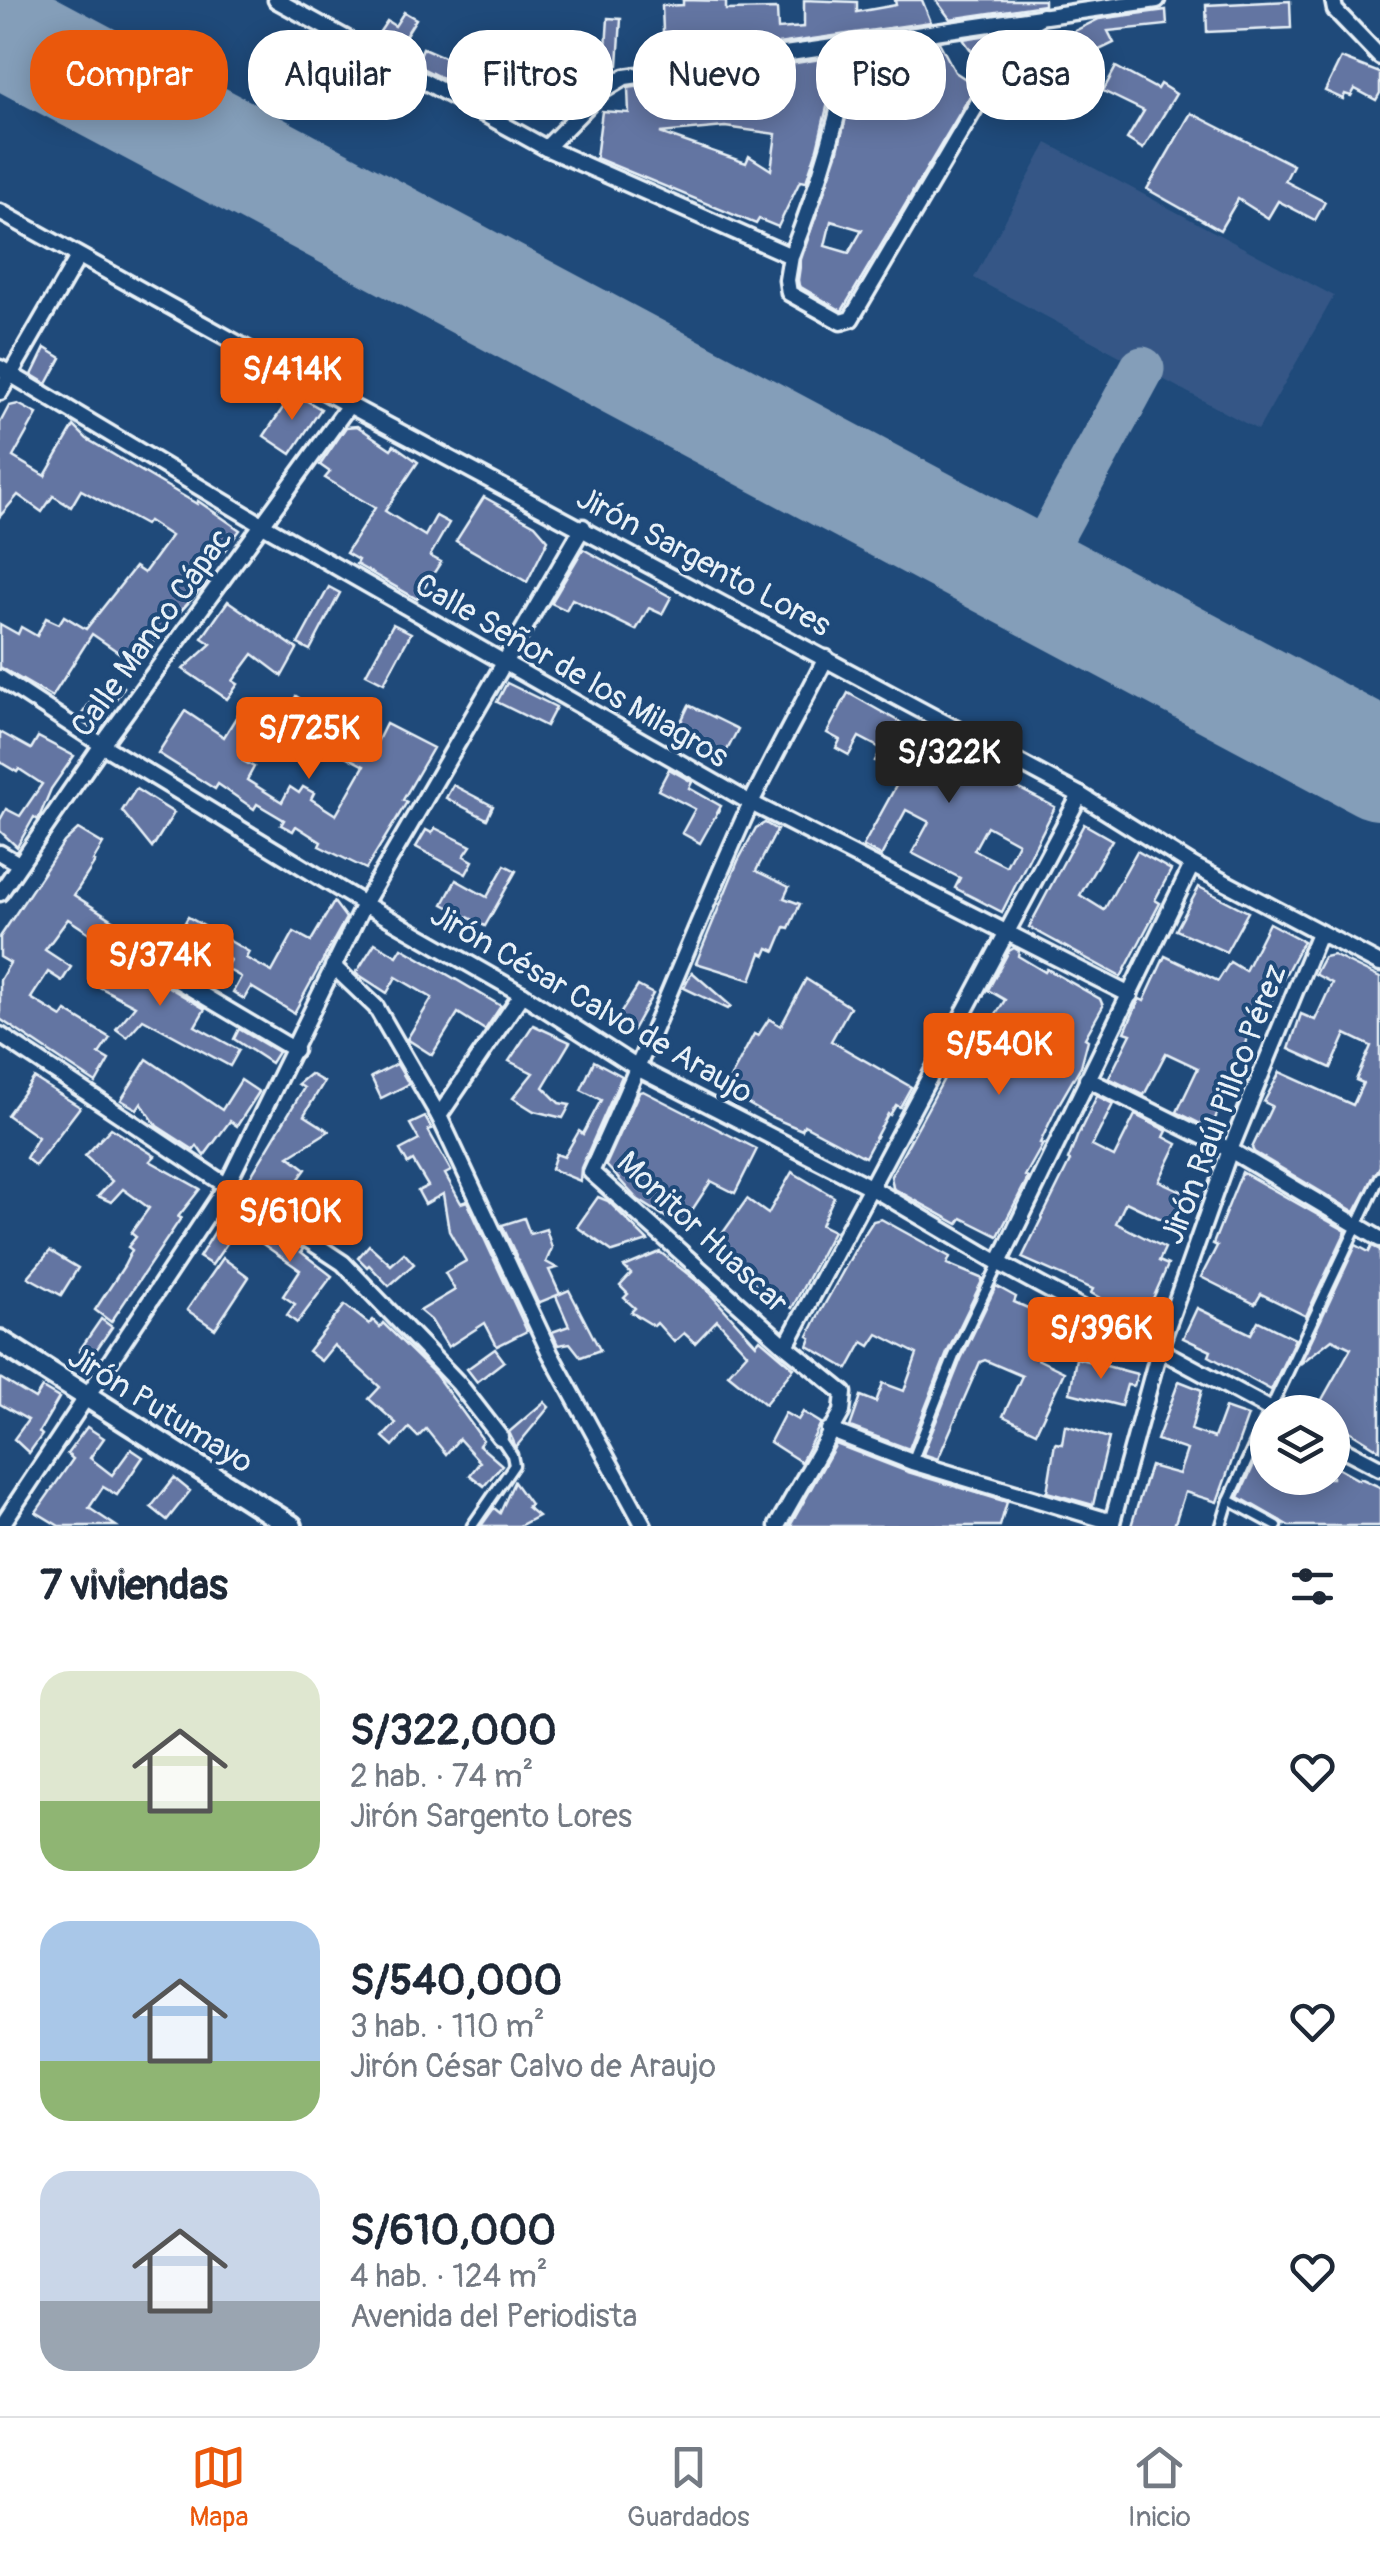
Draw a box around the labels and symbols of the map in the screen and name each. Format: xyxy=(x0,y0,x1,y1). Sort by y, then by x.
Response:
pin: S/414K xyxy=(211,338,373,423)
street label: Jirón Sargento Lores xyxy=(570,478,837,646)
street label: Calle Manco Cápac xyxy=(62,520,241,745)
street label: Calle Señor de los Milagros xyxy=(408,565,735,777)
pin: S/725K xyxy=(228,697,390,782)
pin: S/322K xyxy=(868,721,1030,806)
street label: Jirón César Calvo de Araujo xyxy=(423,895,760,1113)
pin: S/374K xyxy=(79,924,241,1009)
street label: Jirón Raúl Pillco Pérez xyxy=(1152,959,1296,1250)
pin: S/540K xyxy=(918,1013,1080,1098)
street label: Monitor Huascar xyxy=(608,1143,797,1323)
pin: S/610K xyxy=(209,1180,371,1265)
pin: S/396K xyxy=(1020,1297,1182,1382)
street label: Jirón Putumayo xyxy=(60,1337,261,1483)

